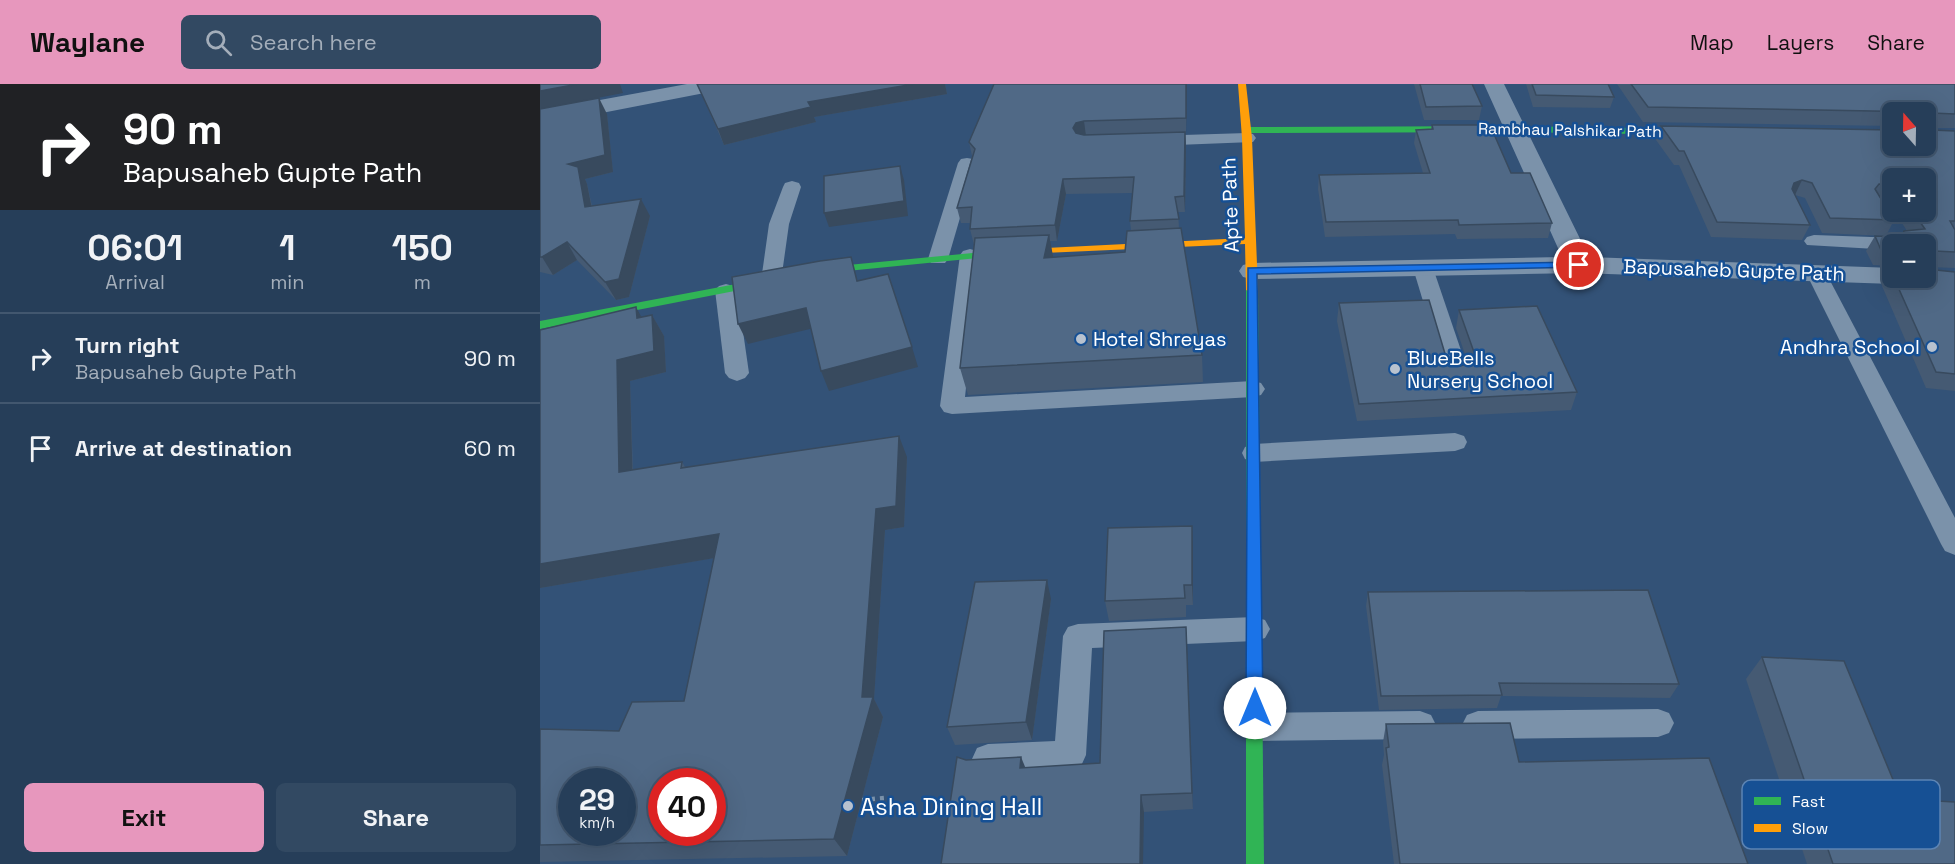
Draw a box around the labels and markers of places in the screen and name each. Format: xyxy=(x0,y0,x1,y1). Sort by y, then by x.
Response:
pin xyxy=(1553,239,1604,290)
place label: Hotel Shreyas xyxy=(1093,326,1227,352)
marker: Hotel Shreyas xyxy=(1074,332,1088,346)
place label: Andhra School xyxy=(1780,334,1920,360)
marker: Andhra School xyxy=(1925,340,1939,354)
place label: BlueBells Nursery School xyxy=(1407,345,1553,394)
marker: BlueBells Nursery School xyxy=(1388,362,1402,376)
place label: Asha Dining Hall xyxy=(860,791,1042,822)
marker: Asha Dining Hall xyxy=(841,799,855,813)

